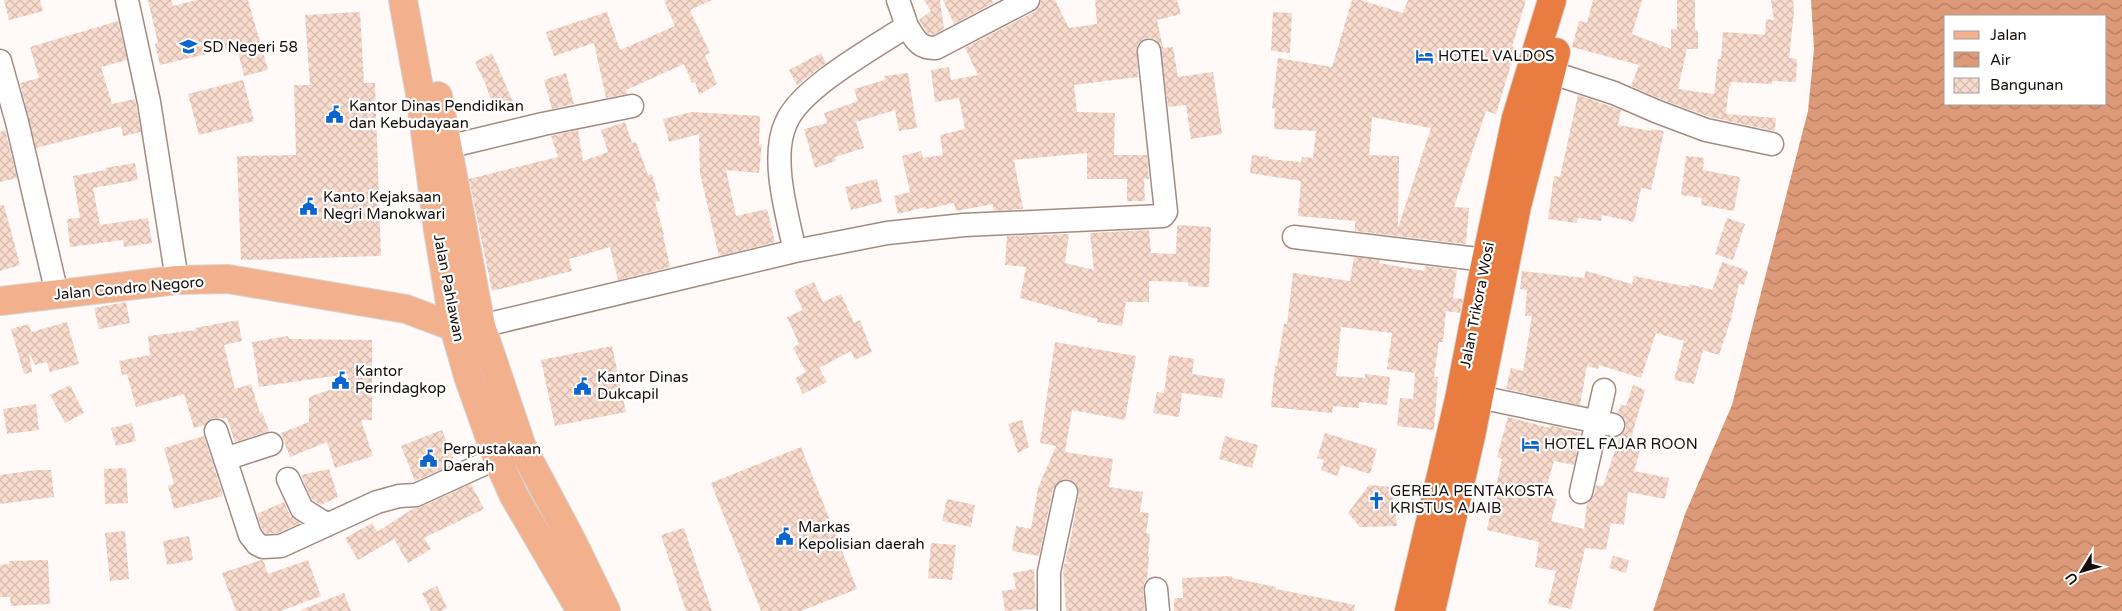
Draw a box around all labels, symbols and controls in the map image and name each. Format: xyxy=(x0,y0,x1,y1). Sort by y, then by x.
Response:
legend xyxy=(1944,15,2107,105)
text: Jalan xyxy=(1990,26,2027,44)
school or university icon: SD Negeri 58 xyxy=(179,37,199,57)
place label: SD Negeri 58 xyxy=(203,38,298,56)
hotel icon: HOTEL VALDOS xyxy=(1414,46,1434,66)
place label: HOTEL VALDOS xyxy=(1438,47,1555,65)
text: Air xyxy=(1990,51,2011,69)
text: Bangunan xyxy=(1990,76,2063,94)
place label: Kantor Dinas Pendidikan dan Kebudayaan xyxy=(349,97,524,132)
public building icon: Kantor Dinas Pendidikan dan Kebudayaan xyxy=(325,105,345,125)
place label: Kanto Kejaksaan Negri Manokwari xyxy=(323,188,445,223)
public building icon: Kanto Kejaksaan Negri Manokwari xyxy=(299,196,319,216)
street label: Jalan Pahlawan xyxy=(430,233,468,343)
street label: Jalan Trikora Wosi xyxy=(1456,240,1498,370)
street label: Jalan Condro Negoro xyxy=(53,272,205,304)
place label: Kantor Perindagkop xyxy=(355,362,446,397)
place label: Kantor Dinas Dukcapil xyxy=(597,368,688,403)
public building icon: Kantor Perindagkop xyxy=(331,370,351,390)
public building icon: Kantor Dinas Dukcapil xyxy=(573,376,593,396)
hotel icon: HOTEL FAJAR ROON xyxy=(1520,434,1540,454)
place label: HOTEL FAJAR ROON xyxy=(1544,435,1698,453)
place label: Perpustakaan Daerah xyxy=(443,440,541,475)
public building icon: Perpustakaan Daerah xyxy=(419,448,439,468)
place label: GEREJA PENTAKOSTA KRISTUS AJAIB xyxy=(1390,482,1554,517)
church icon: GEREJA PENTAKOSTA KRISTUS AJAIB xyxy=(1366,490,1386,510)
place label: Markas Kepolisian daerah xyxy=(798,518,925,553)
public building icon: Markas Kepolisian daerah xyxy=(774,526,794,546)
north arrow xyxy=(2057,546,2107,596)
text: U xyxy=(2062,569,2082,588)

